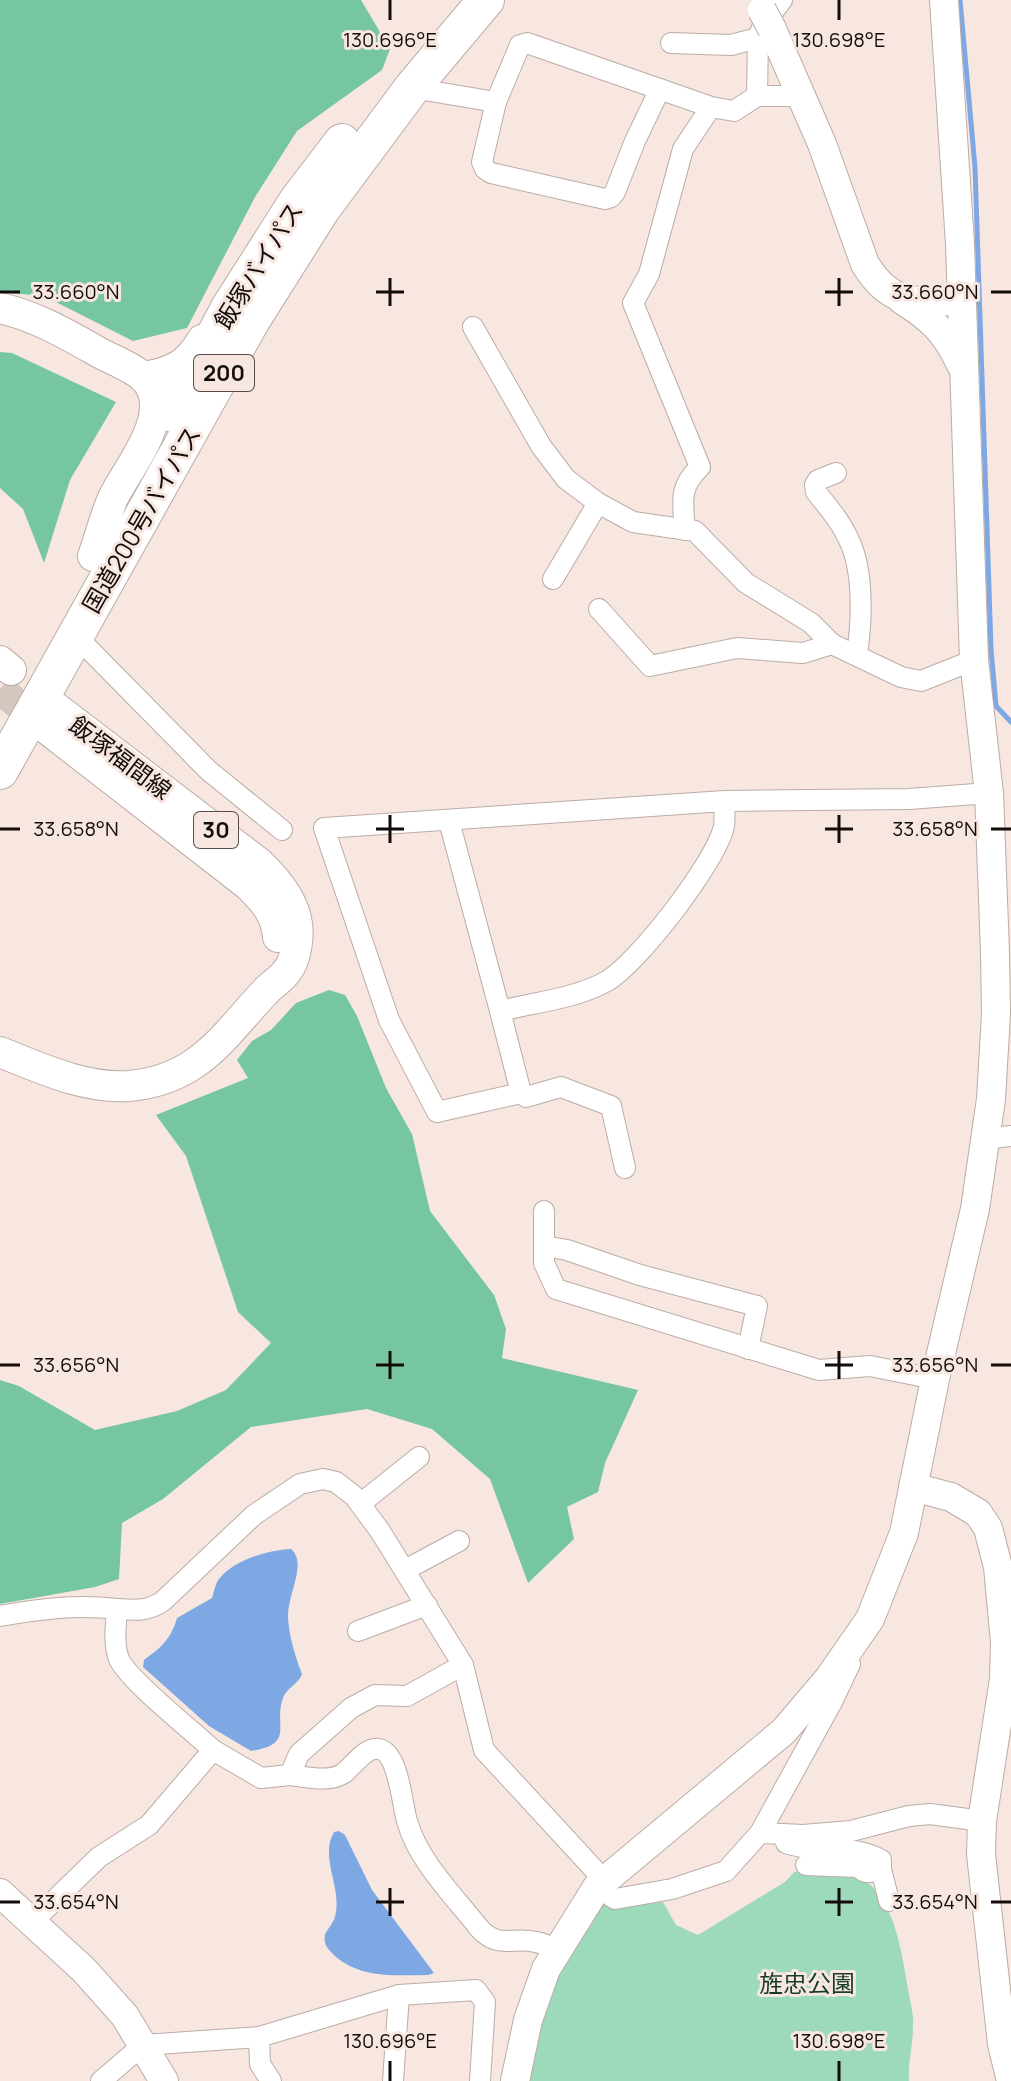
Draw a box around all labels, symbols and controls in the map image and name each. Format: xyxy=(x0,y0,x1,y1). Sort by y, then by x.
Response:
text: 130.696°E xyxy=(343,26,437,53)
text: 130.698°E xyxy=(793,26,885,53)
street label: 飯塚バイパス xyxy=(206,195,310,335)
text: 33.660°N xyxy=(33,278,119,305)
text: 33.660°N xyxy=(892,278,978,305)
road number: 200 xyxy=(194,355,254,391)
street label: 国道200号バイパス xyxy=(74,420,208,618)
street label: 飯塚福間線 xyxy=(63,708,179,806)
road number: 30 xyxy=(194,812,238,848)
text: 33.658°N xyxy=(33,815,119,842)
text: 33.658°N xyxy=(892,815,978,842)
text: 33.656°N xyxy=(33,1351,119,1378)
text: 33.656°N xyxy=(892,1351,978,1378)
text: 33.654°N xyxy=(33,1888,119,1915)
text: 33.654°N xyxy=(892,1888,978,1915)
park label: 旌忠公園 xyxy=(759,1966,855,1999)
text: 130.696°E xyxy=(343,2027,437,2054)
text: 130.698°E xyxy=(793,2027,885,2054)

